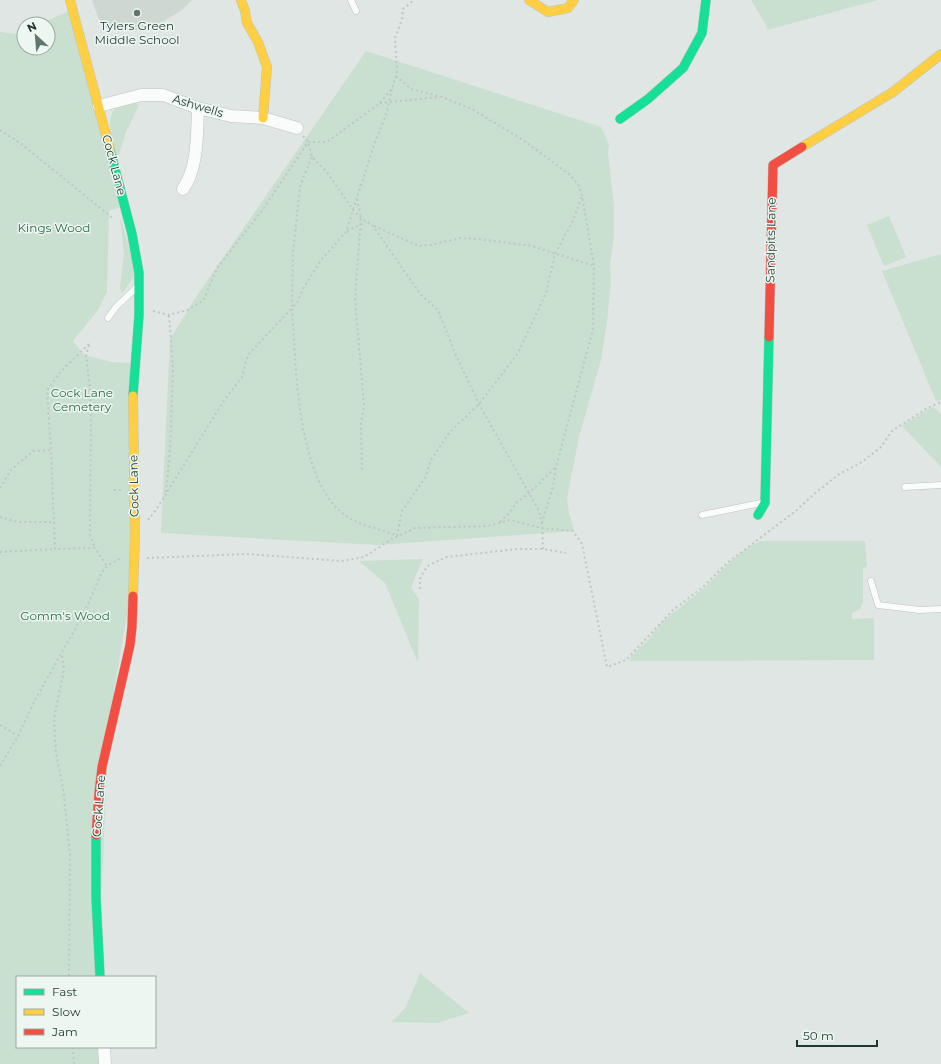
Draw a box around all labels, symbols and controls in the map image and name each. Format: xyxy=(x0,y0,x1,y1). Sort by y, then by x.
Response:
marker: Tylers Green Middle School xyxy=(132,8,142,18)
north arrow xyxy=(16,16,56,56)
place label: Tylers Green Middle School xyxy=(94,18,180,47)
text: N xyxy=(25,19,39,35)
street label: Ashwells xyxy=(171,91,225,120)
street label: Cock Lane xyxy=(99,133,130,197)
street label: Sandpits Lane xyxy=(762,197,779,283)
park label: Kings Wood xyxy=(18,220,90,235)
park label: Cock Lane Cemetery xyxy=(51,385,113,414)
street label: Cock Lane xyxy=(125,455,142,517)
park label: Gomm's Wood xyxy=(20,608,110,623)
street label: Cock Lane xyxy=(89,774,108,838)
legend xyxy=(16,976,156,1048)
text: Fast xyxy=(52,984,77,999)
text: Slow xyxy=(52,1004,81,1019)
scale bar xyxy=(797,1022,877,1048)
text: Jam xyxy=(51,1024,78,1039)
text: 50 m xyxy=(803,1028,834,1043)

